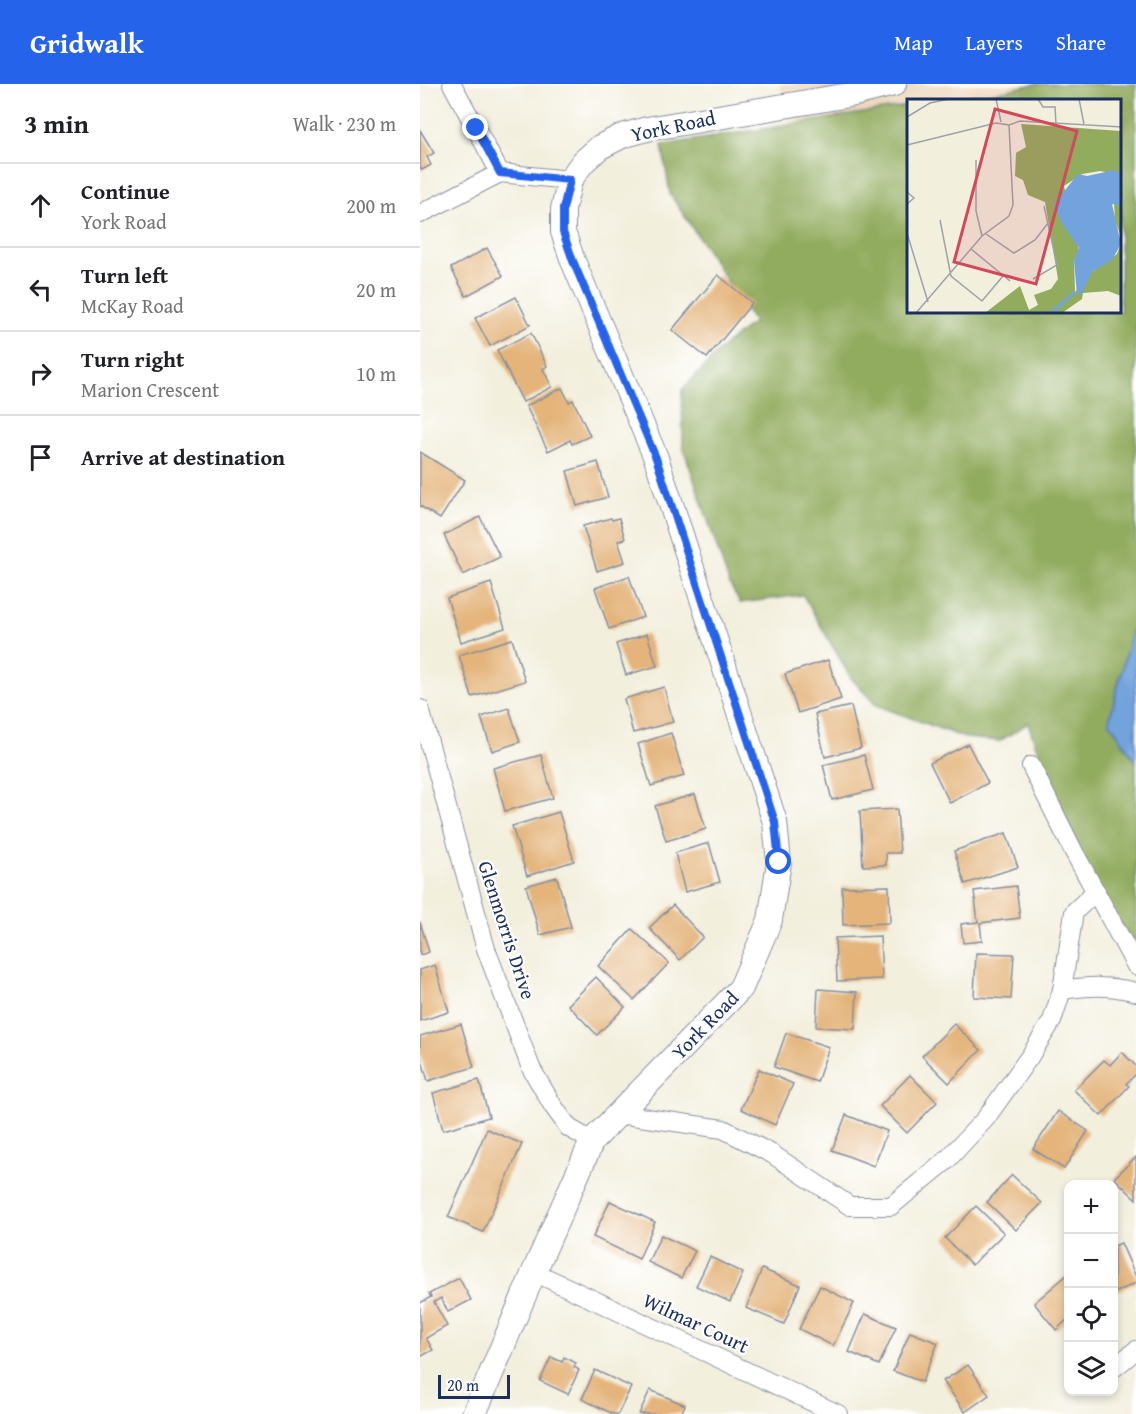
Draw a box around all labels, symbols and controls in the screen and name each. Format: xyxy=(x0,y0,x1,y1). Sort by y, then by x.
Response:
text: Gridwalk xyxy=(30,22,143,63)
text: Map xyxy=(894,27,933,58)
text: Layers xyxy=(966,27,1023,58)
text: Share xyxy=(1056,27,1106,58)
inset map xyxy=(907,99,1121,314)
street label: York Road xyxy=(628,102,718,149)
text: 3 min xyxy=(24,104,89,143)
text: Walk · 230 m xyxy=(293,109,396,138)
route end xyxy=(462,114,488,140)
text: Continue xyxy=(81,175,170,207)
icon: ahead xyxy=(24,189,57,222)
text: 200 m xyxy=(346,191,396,220)
text: York Road xyxy=(81,207,167,236)
text: Turn left xyxy=(81,259,168,291)
icon: left xyxy=(24,273,57,306)
text: 20 m xyxy=(356,275,396,304)
text: McKay Road xyxy=(81,291,184,320)
text: Turn right xyxy=(81,343,184,375)
icon: right xyxy=(24,357,57,390)
text: 10 m xyxy=(356,359,396,388)
text: Marion Crescent xyxy=(81,375,219,404)
icon: arrive xyxy=(24,441,57,474)
text: Arrive at destination xyxy=(81,441,285,473)
route start xyxy=(765,848,791,874)
street label: Glenmorris Drive xyxy=(471,857,543,1003)
street label: York Road xyxy=(664,984,745,1066)
map controls xyxy=(1064,1180,1118,1396)
button: + xyxy=(1064,1180,1118,1234)
button: − xyxy=(1064,1234,1118,1288)
street label: Wilmar Court xyxy=(638,1285,754,1360)
button: locate xyxy=(1064,1288,1118,1342)
button: layers xyxy=(1064,1342,1118,1396)
scale bar xyxy=(438,1372,510,1400)
text: 20 m xyxy=(447,1373,479,1397)

